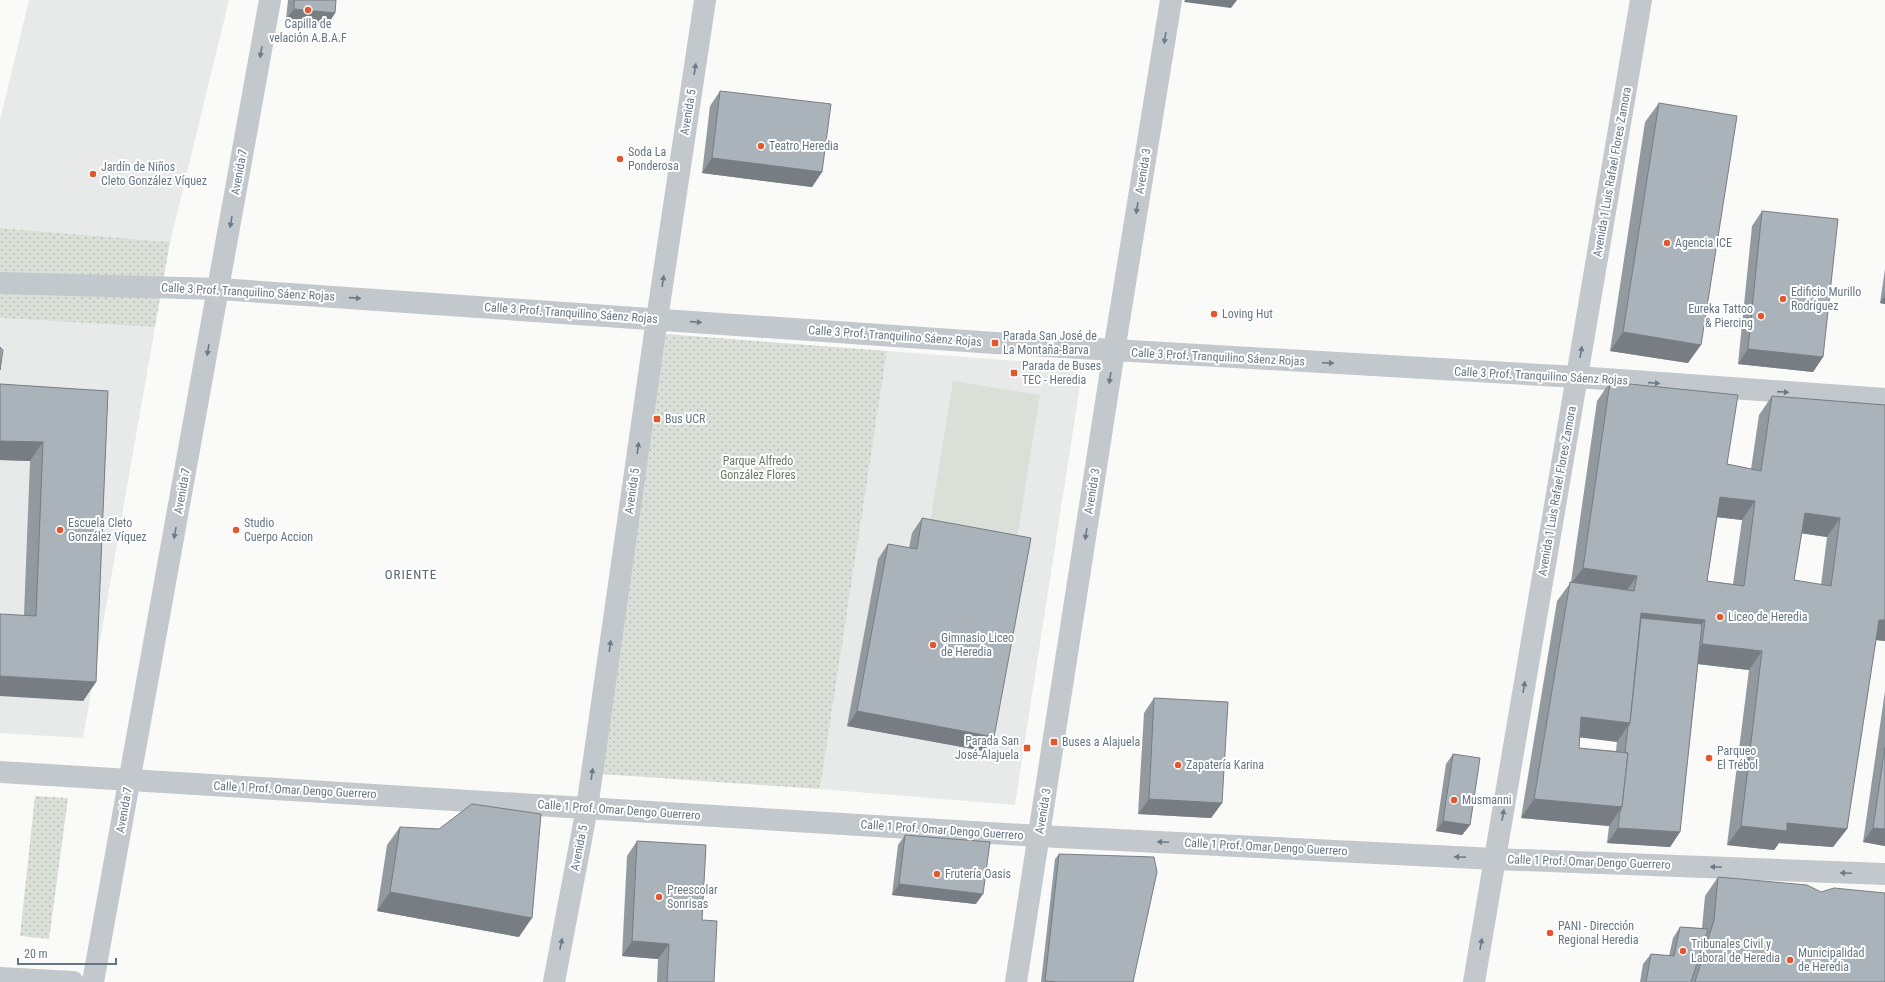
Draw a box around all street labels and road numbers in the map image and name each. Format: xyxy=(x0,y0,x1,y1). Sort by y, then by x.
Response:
street label: Avenida 1 Luis Rafael Flores Zamora xyxy=(1590,86,1634,258)
street label: Avenida 5 xyxy=(677,88,699,136)
street label: Avenida 3 xyxy=(1132,147,1154,195)
street label: Avenida 7 xyxy=(228,148,250,196)
street label: Calle 3 Prof. Tranquilino Sáenz Rojas xyxy=(161,280,335,304)
street label: Calle 3 Prof. Tranquilino Sáenz Rojas xyxy=(484,300,658,326)
street label: Calle 3 Prof. Tranquilino Sáenz Rojas xyxy=(808,323,982,349)
street label: Calle 3 Prof. Tranquilino Sáenz Rojas xyxy=(1131,345,1305,369)
street label: Calle 3 Prof. Tranquilino Sáenz Rojas xyxy=(1454,364,1628,388)
street label: Avenida 1 Luis Rafael Flores Zamora xyxy=(1535,405,1579,577)
street label: Avenida 7 xyxy=(171,467,193,515)
street label: Avenida 5 xyxy=(622,467,642,515)
street label: Avenida 3 xyxy=(1081,467,1103,515)
street label: Calle 1 Prof. Omar Dengo Guerrero xyxy=(213,779,377,801)
street label: Avenida 7 xyxy=(113,786,135,834)
street label: Avenida 3 xyxy=(1032,787,1054,835)
street label: Calle 1 Prof. Omar Dengo Guerrero xyxy=(537,797,701,823)
street label: Calle 1 Prof. Omar Dengo Guerrero xyxy=(860,817,1024,843)
street label: Avenida 5 xyxy=(568,824,590,872)
street label: Calle 1 Prof. Omar Dengo Guerrero xyxy=(1184,836,1348,858)
street label: Calle 1 Prof. Omar Dengo Guerrero xyxy=(1507,852,1671,872)

